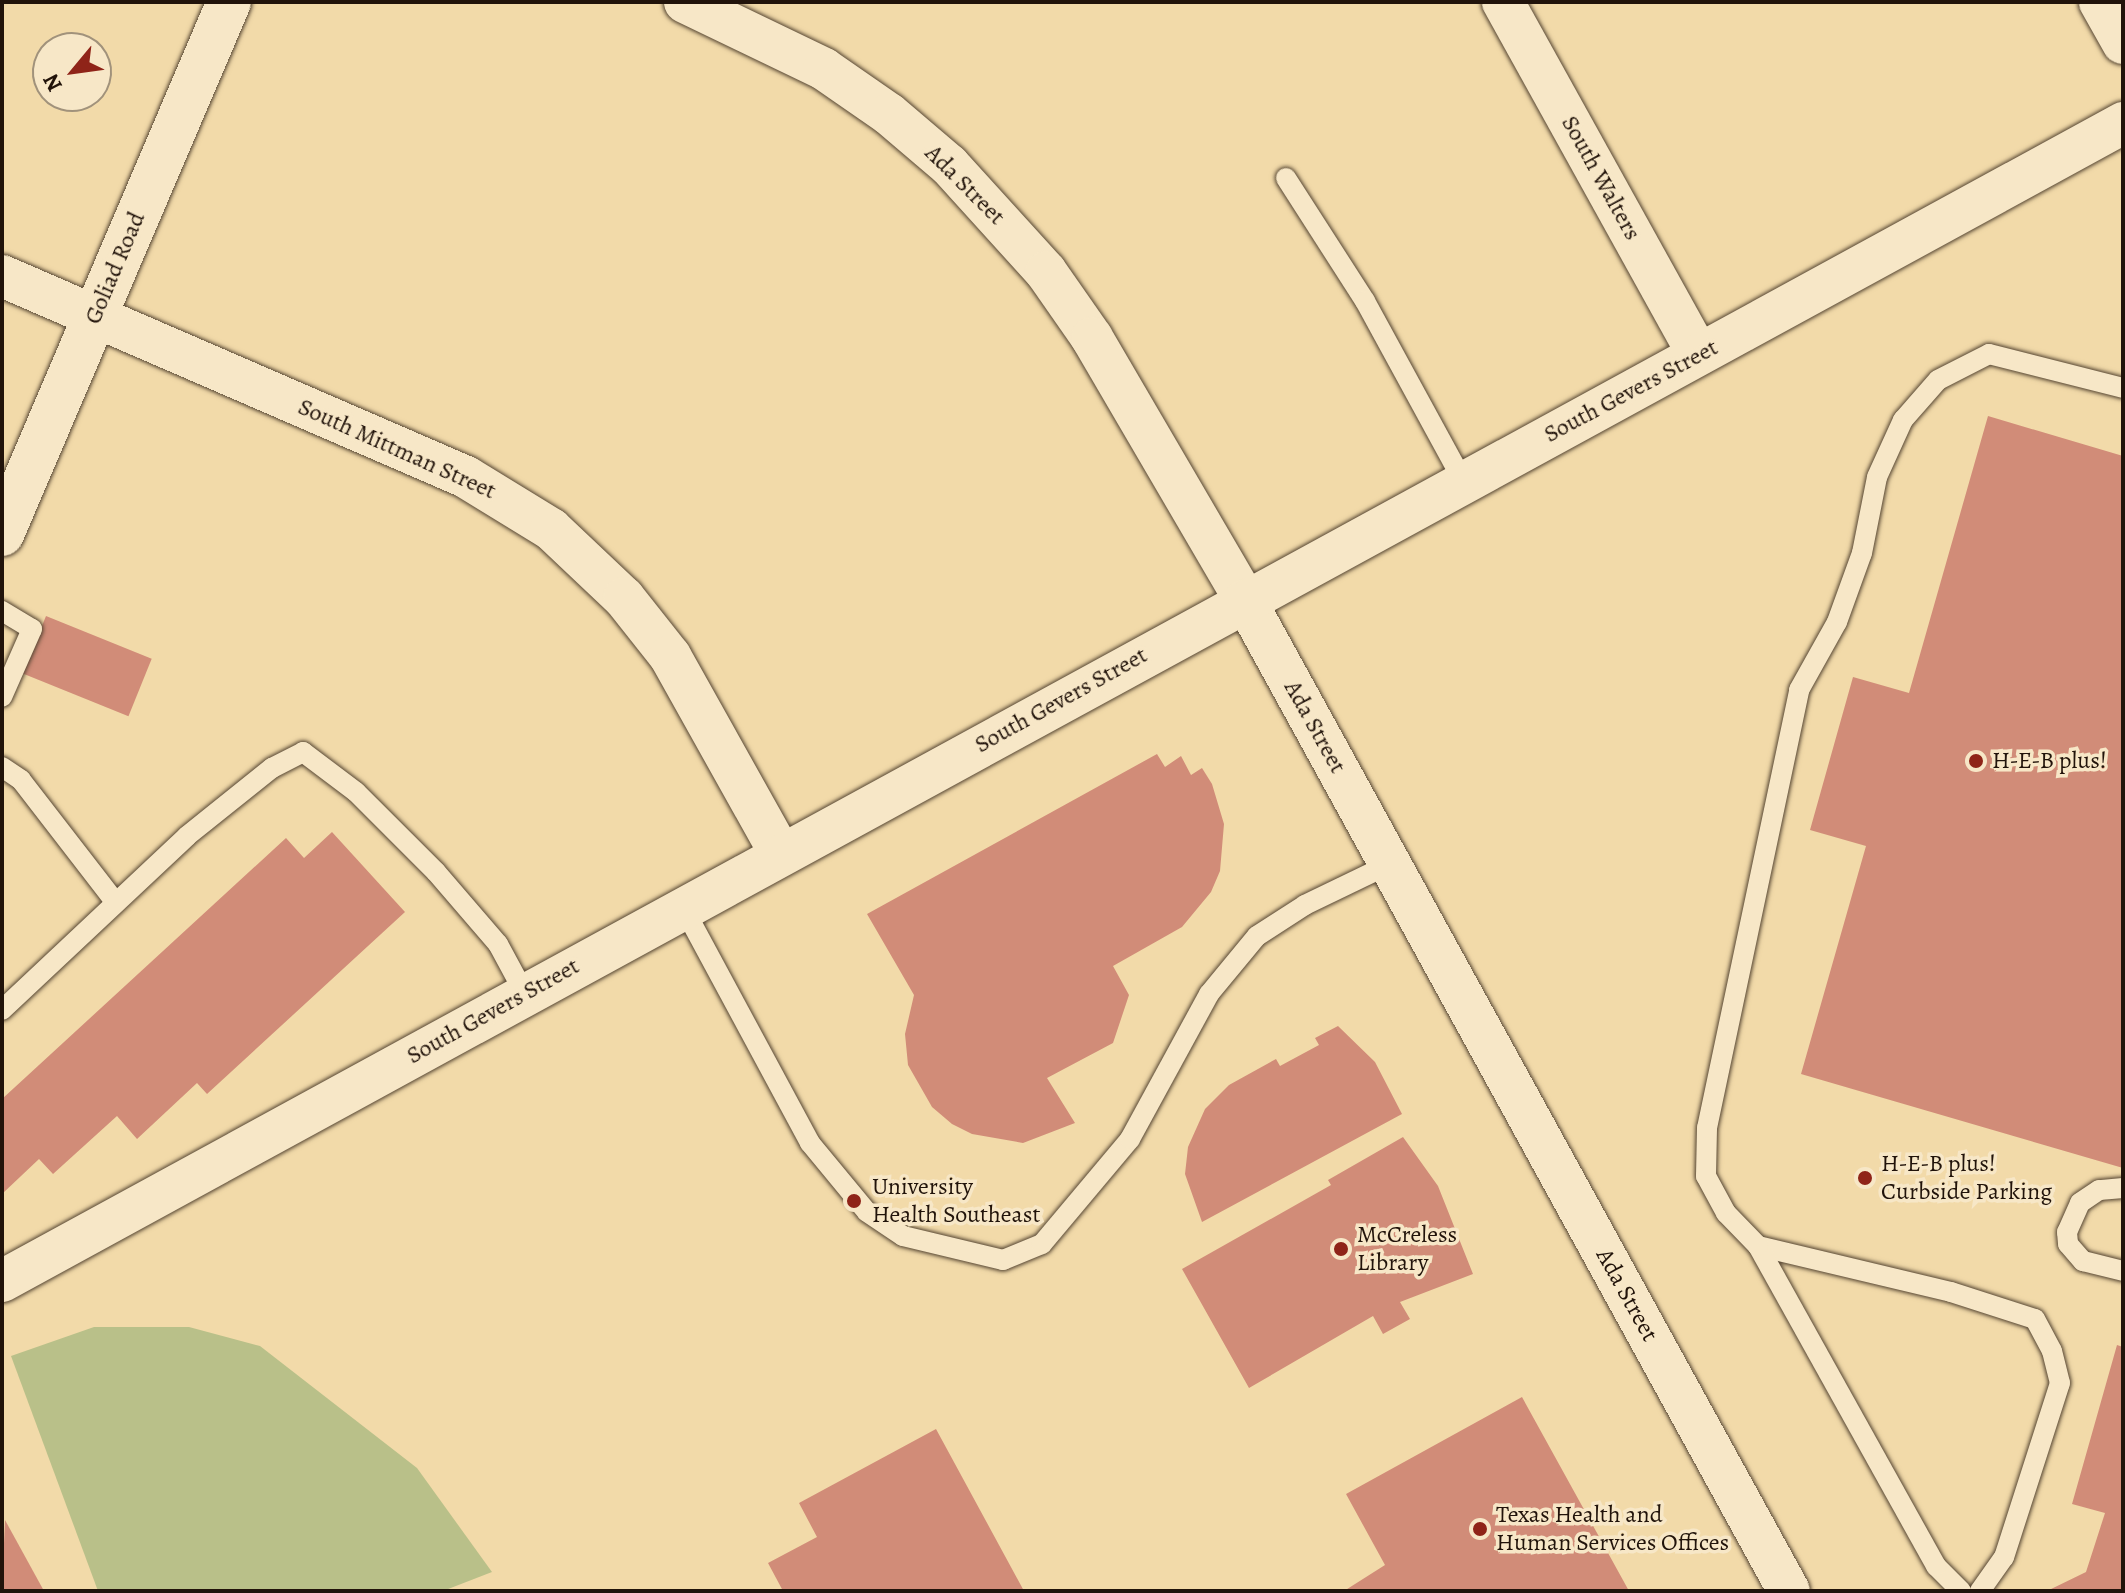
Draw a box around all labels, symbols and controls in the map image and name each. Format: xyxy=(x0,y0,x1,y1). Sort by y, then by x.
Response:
north arrow xyxy=(32,32,112,112)
text: N xyxy=(36,68,70,97)
street label: South Walters xyxy=(1555,111,1647,245)
street label: Ada Street xyxy=(919,139,1011,231)
street label: Goliad Road xyxy=(79,208,151,328)
street label: South Gevers Street xyxy=(1539,333,1723,449)
street label: South Mittman Street xyxy=(294,392,500,506)
street label: South Gevers Street xyxy=(970,641,1152,759)
street label: Ada Street xyxy=(1278,676,1352,778)
place label: H-E-B plus! xyxy=(1992,747,2107,775)
marker: H-E-B plus! xyxy=(1967,752,1985,770)
street label: South Gevers Street xyxy=(402,952,584,1070)
place label: H-E-B plus! Curbside Parking xyxy=(1881,1150,2052,1206)
marker: H-E-B plus! Curbside Parking xyxy=(1856,1169,1874,1187)
place label: University Health Southeast xyxy=(872,1173,1040,1229)
marker: University Health Southeast xyxy=(843,1190,865,1212)
place label: McCreless Library xyxy=(1357,1221,1457,1277)
marker: McCreless Library xyxy=(1332,1240,1350,1258)
street label: Ada Street xyxy=(1590,1244,1664,1346)
place label: Texas Health and Human Services Offices xyxy=(1496,1501,1729,1557)
marker: Texas Health and Human Services Offices xyxy=(1471,1520,1489,1538)

